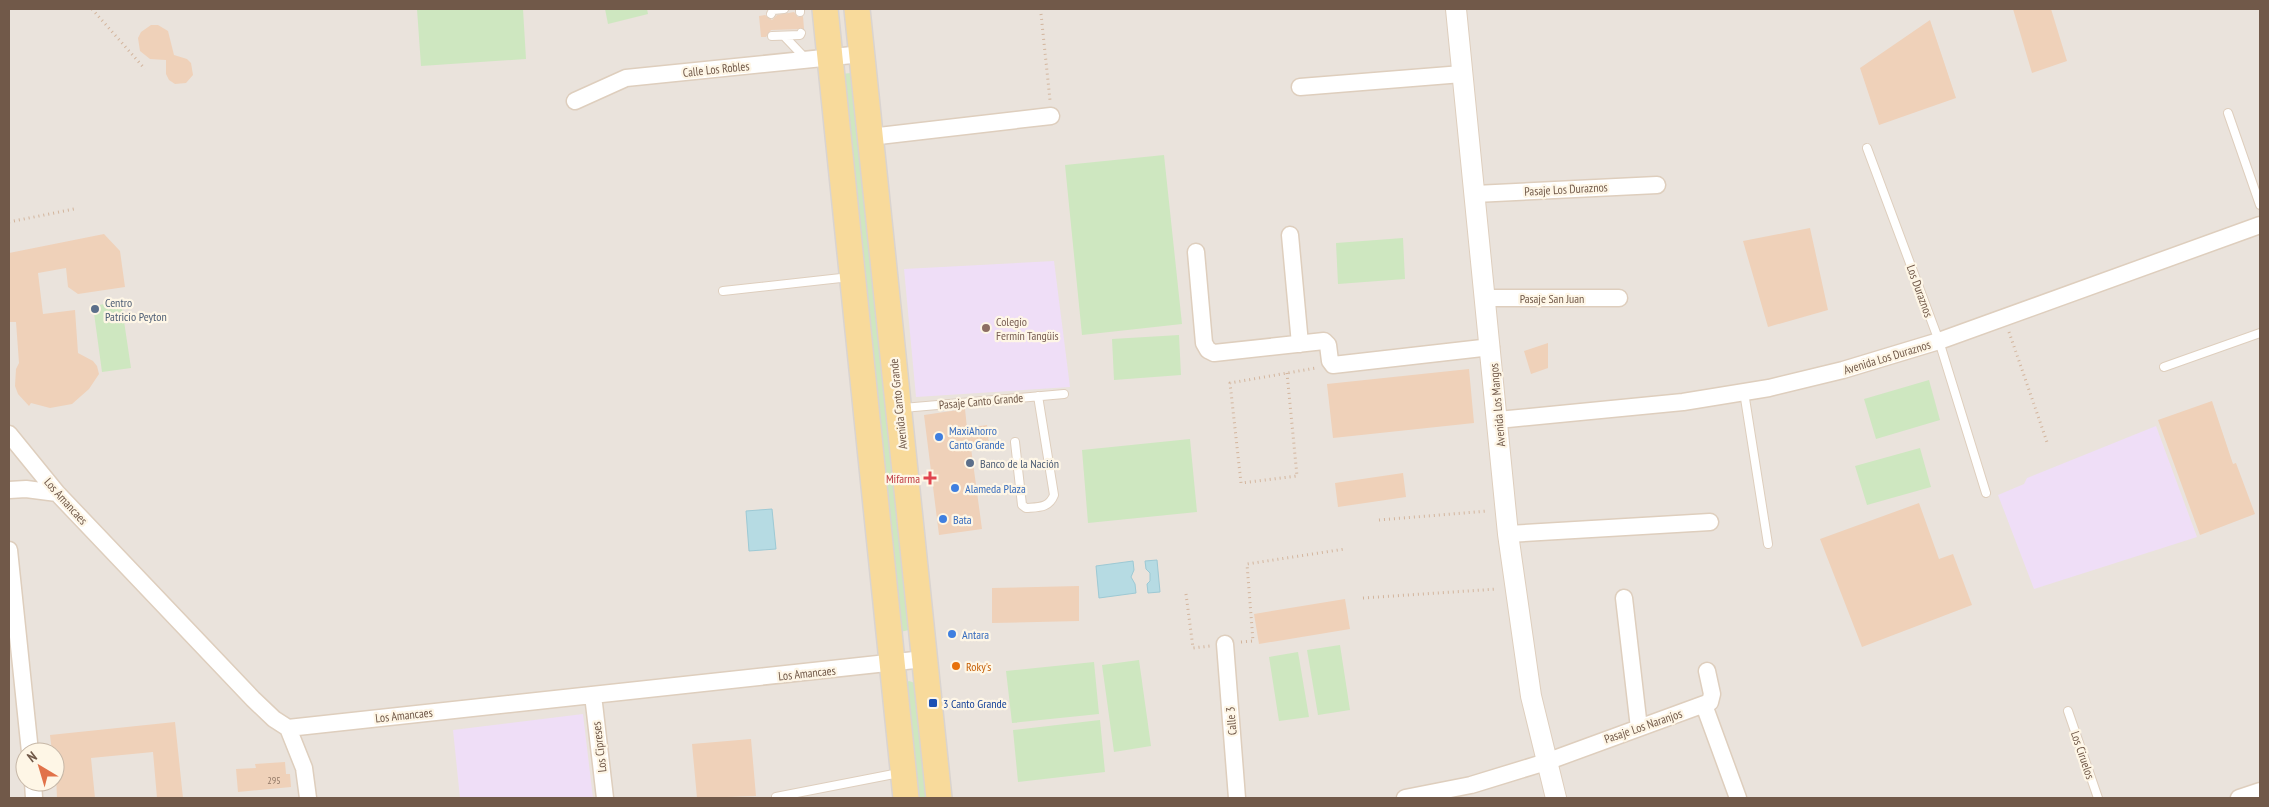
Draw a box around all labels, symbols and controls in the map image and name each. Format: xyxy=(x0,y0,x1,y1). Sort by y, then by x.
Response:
street label: Calle Los Robles xyxy=(682,58,750,80)
street label: Pasaje Los Duraznos xyxy=(1524,179,1608,199)
street label: Los Duraznos xyxy=(1904,263,1936,319)
street label: Pasaje San Juan xyxy=(1520,291,1584,306)
place label: Centro Patricio Peyton xyxy=(105,295,167,324)
marker: Centro Patricio Peyton xyxy=(89,303,101,315)
place label: Colegio Fermín Tangüis xyxy=(996,314,1059,343)
marker: Colegio Fermín Tangüis xyxy=(980,322,992,334)
street label: Avenida Los Duraznos xyxy=(1842,337,1932,377)
street label: Avenida Canto Grande xyxy=(886,358,910,450)
street label: Avenida Los Mangos xyxy=(1486,363,1508,447)
street label: Pasaje Canto Grande xyxy=(938,390,1024,412)
place label: MaxiAhorro Canto Grande xyxy=(949,423,1005,452)
marker: MaxiAhorro Canto Grande xyxy=(933,431,945,443)
place label: Banco de la Nación xyxy=(980,456,1059,471)
marker: Banco de la Nación xyxy=(964,457,976,469)
place label: Mifarma xyxy=(886,471,920,486)
marker: Mifarma xyxy=(924,472,936,484)
street label: Los Amancaes xyxy=(41,475,91,527)
place label: Alameda Plaza xyxy=(965,481,1026,496)
marker: Alameda Plaza xyxy=(949,482,961,494)
place label: Bata xyxy=(953,512,972,527)
marker: Bata xyxy=(937,513,949,525)
place label: Antara xyxy=(962,627,989,642)
marker: Antara xyxy=(946,628,958,640)
place label: Roky's xyxy=(966,659,991,674)
marker: Roky's xyxy=(950,660,962,672)
street label: Los Amancaes xyxy=(778,663,836,683)
place label: 3 Canto Grande xyxy=(943,696,1007,711)
marker: 3 Canto Grande xyxy=(927,697,939,709)
street label: Los Amancaes xyxy=(375,705,433,725)
street label: Calle 3 xyxy=(1222,706,1240,736)
street label: Pasaje Los Naranjos xyxy=(1602,706,1684,746)
street label: Los Cipreses xyxy=(588,721,610,773)
street label: Los Ciruelos xyxy=(2068,729,2098,781)
north arrow xyxy=(15,742,65,792)
text: N xyxy=(23,747,41,766)
house number: 295 xyxy=(267,774,281,787)

